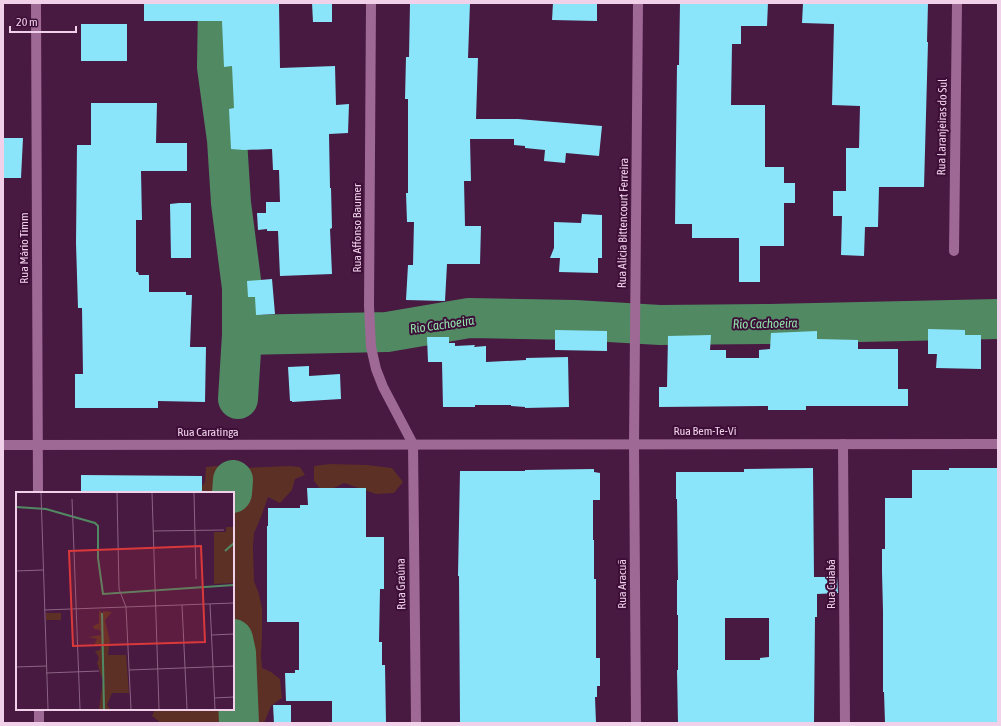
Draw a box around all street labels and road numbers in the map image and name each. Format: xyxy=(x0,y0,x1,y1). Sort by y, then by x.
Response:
street label: Rua Laranjeiras do Sul xyxy=(934,78,950,175)
street label: Rua Alícia Bittencourt Ferreira xyxy=(615,158,631,288)
street label: Rua Affonso Baumer xyxy=(350,183,364,273)
street label: Rua Mário Timm xyxy=(17,212,31,284)
street label: Rua Bem-Te-Vi xyxy=(674,424,736,438)
street label: Rua Caratinga xyxy=(177,425,239,439)
street label: Rua Graúna xyxy=(394,558,408,610)
street label: Rua Aracuã xyxy=(615,559,629,609)
street label: Rua Cuiabá xyxy=(824,559,838,609)

